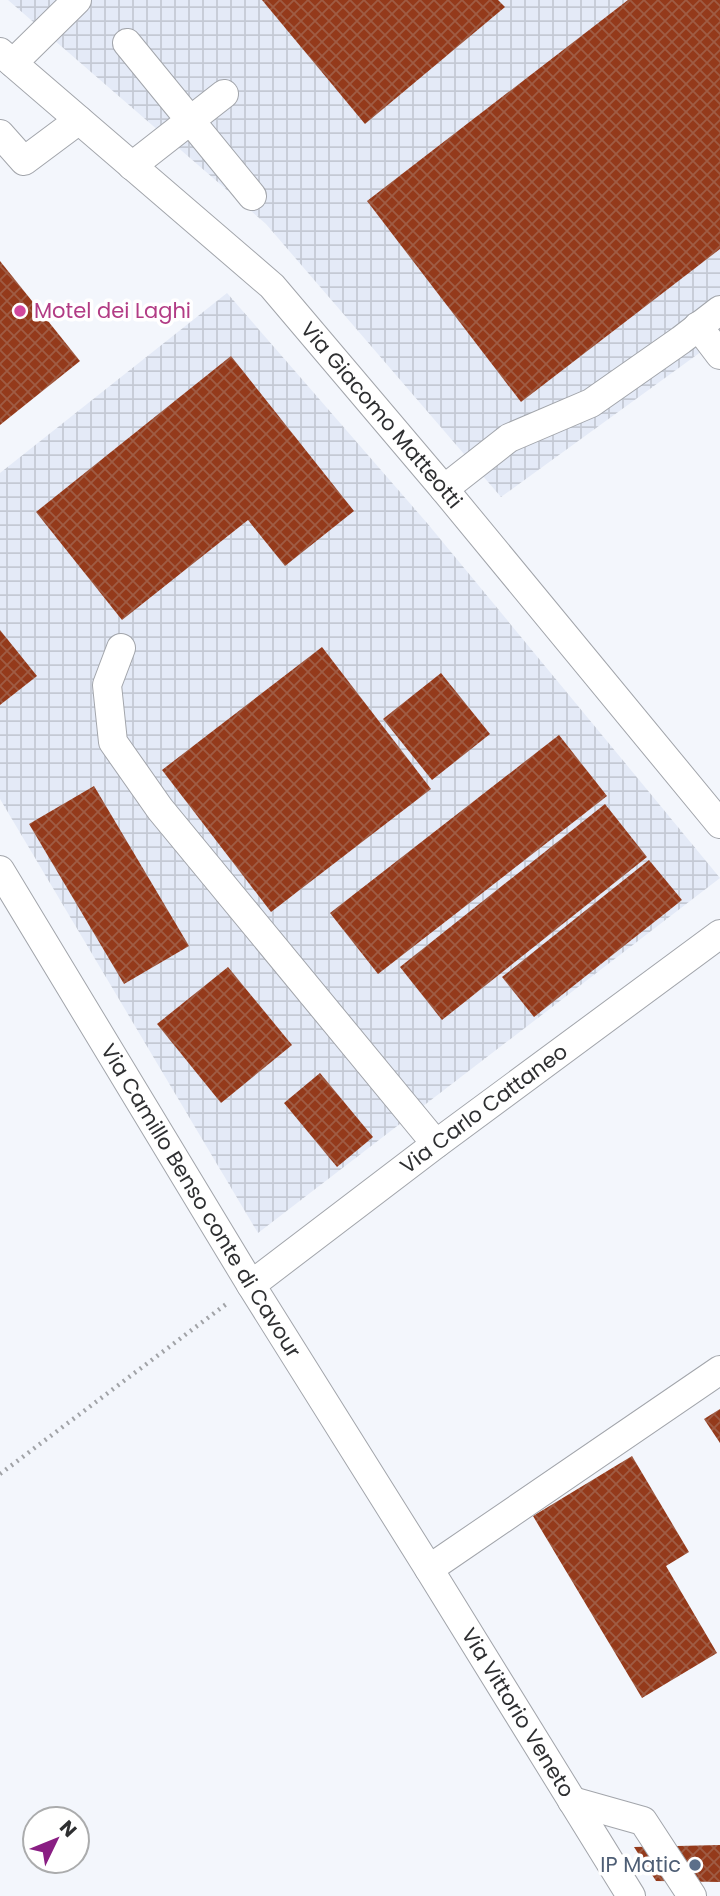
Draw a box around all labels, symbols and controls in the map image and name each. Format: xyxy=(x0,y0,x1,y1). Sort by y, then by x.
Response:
place label: Motel dei Laghi xyxy=(34,296,191,325)
marker: Motel dei Laghi xyxy=(12,303,28,319)
street label: Via Giacomo Matteotti xyxy=(294,315,469,514)
street label: Via Carlo Cattaneo xyxy=(394,1037,573,1180)
street label: Via Camillo Benso conte di Cavour xyxy=(94,1038,308,1363)
street label: Via Vittorio Veneto xyxy=(455,1622,582,1803)
north arrow xyxy=(21,1805,91,1875)
text: N xyxy=(53,1814,83,1843)
place label: IP Matic xyxy=(600,1850,681,1879)
marker: IP Matic xyxy=(687,1857,703,1873)

